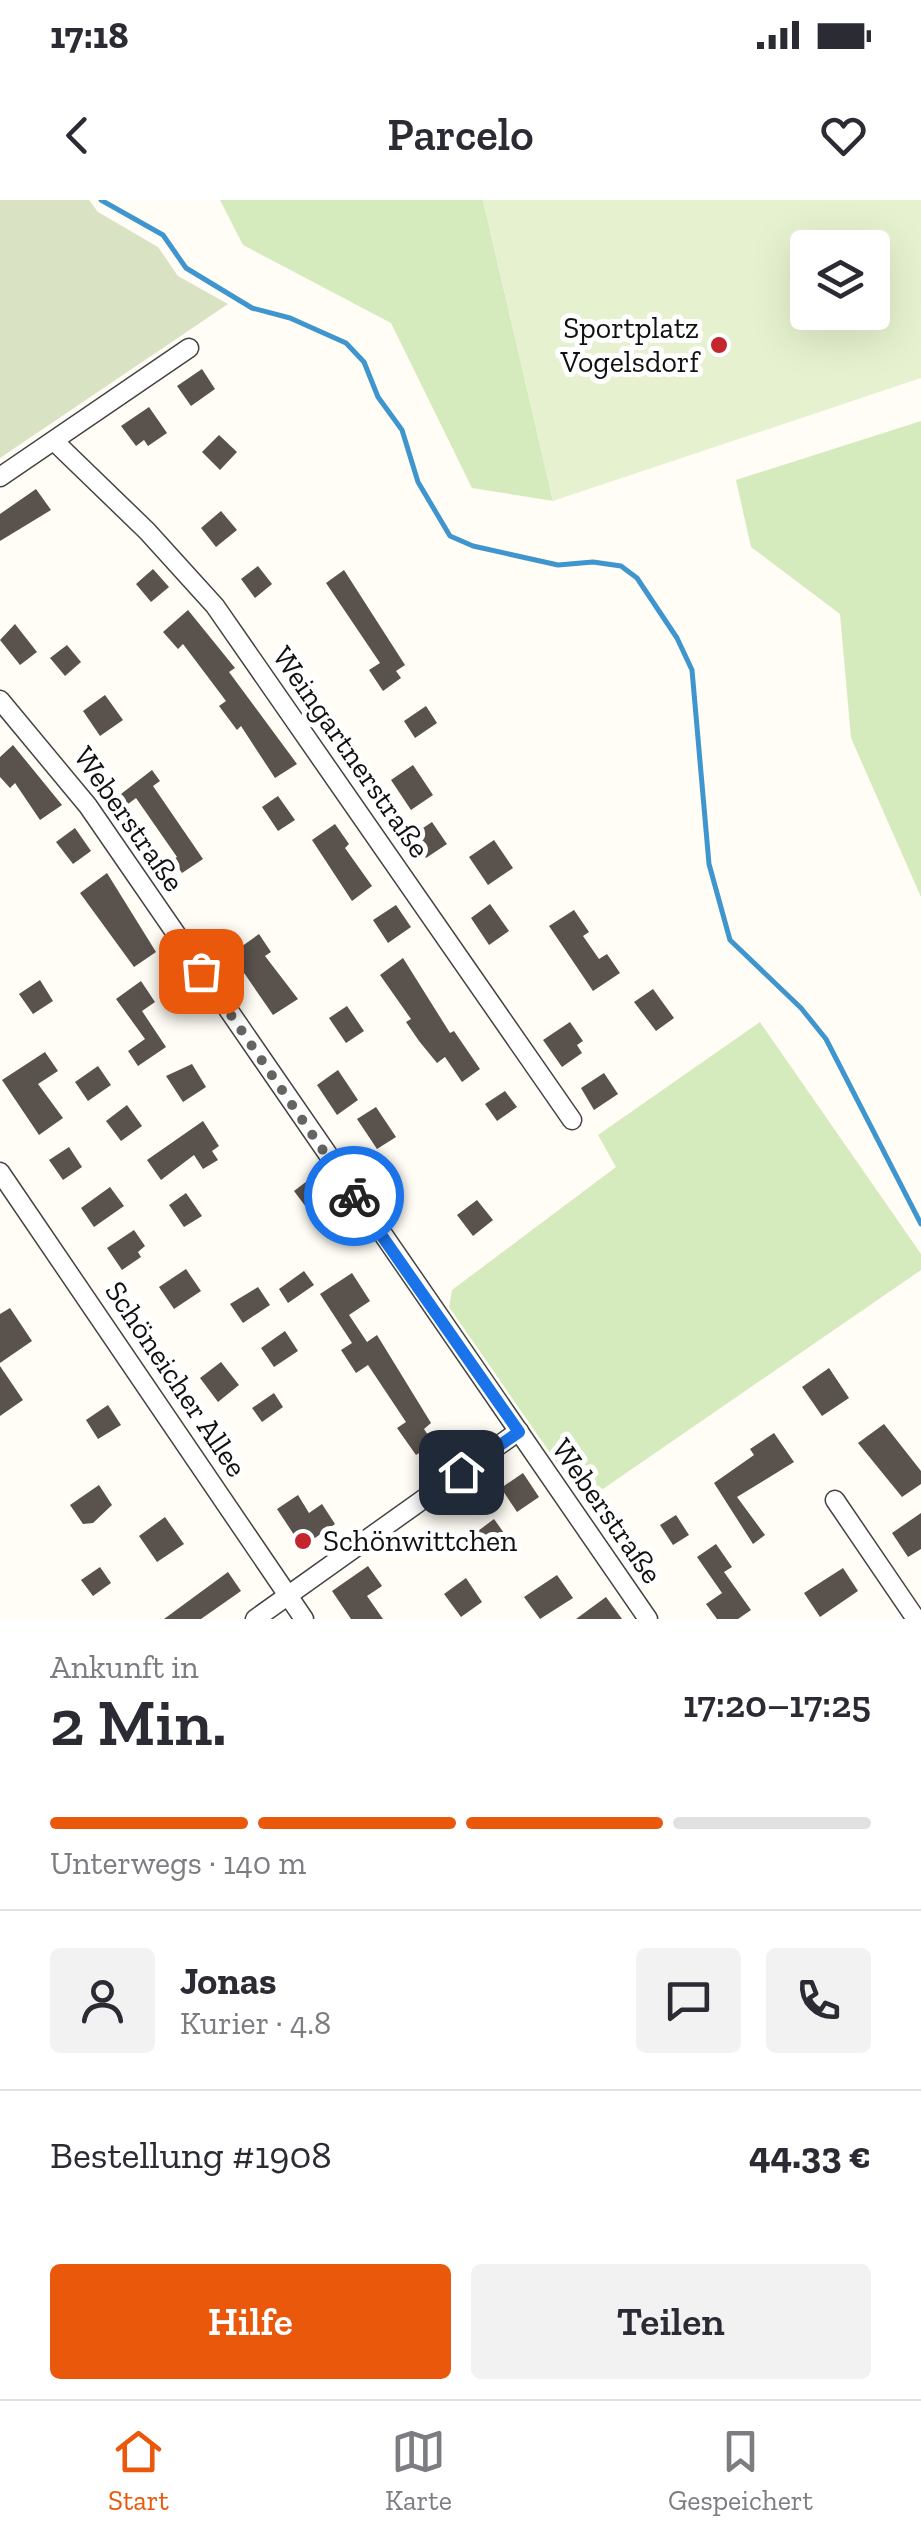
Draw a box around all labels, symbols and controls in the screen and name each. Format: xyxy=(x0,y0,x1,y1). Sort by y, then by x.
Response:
text: 17:18 xyxy=(50,12,129,58)
icon: back xyxy=(50,108,105,163)
text: Parcelo xyxy=(387,108,534,162)
icon: heart xyxy=(816,108,871,163)
map controls xyxy=(790,230,890,330)
button: layers xyxy=(790,230,890,330)
place label: Sportplatz Vogelsdorf xyxy=(559,310,701,380)
marker: Sportplatz Vogelsdorf xyxy=(708,334,730,356)
street label: Weingartnerstraße xyxy=(265,639,437,865)
street label: Weberstraße xyxy=(66,740,192,898)
pin xyxy=(159,929,244,1014)
icon: bag xyxy=(174,944,229,999)
courier xyxy=(304,1146,404,1246)
icon: bike xyxy=(327,1169,382,1224)
street label: Schöneicher Allee xyxy=(97,1274,255,1484)
pin xyxy=(419,1430,504,1515)
street label: Weberstraße xyxy=(544,1432,670,1590)
icon: home xyxy=(434,1445,489,1500)
place label: Schönwittchen xyxy=(323,1523,517,1559)
marker: Schönwittchen xyxy=(292,1530,314,1552)
text: Ankunft in xyxy=(50,1648,199,1686)
text: 17:20–17:25 xyxy=(683,1681,871,1727)
text: 2 Min. xyxy=(50,1684,227,1762)
text: Unterwegs · 140 m xyxy=(50,1844,306,1882)
button: person xyxy=(50,1948,155,2053)
button: chat xyxy=(636,1948,741,2053)
button: phone xyxy=(766,1948,871,2053)
text: Jonas xyxy=(180,1958,276,2004)
text: Kurier · 4.8 xyxy=(180,2004,331,2042)
text: Bestellung #1908 xyxy=(50,2132,332,2178)
text: 44.33 € xyxy=(749,2132,871,2178)
button: Hilfe xyxy=(50,2264,451,2379)
button: Teilen xyxy=(471,2264,871,2379)
tab: Start xyxy=(108,2424,169,2517)
tab: Karte xyxy=(385,2424,452,2517)
tab: Gespeichert xyxy=(668,2424,813,2517)

